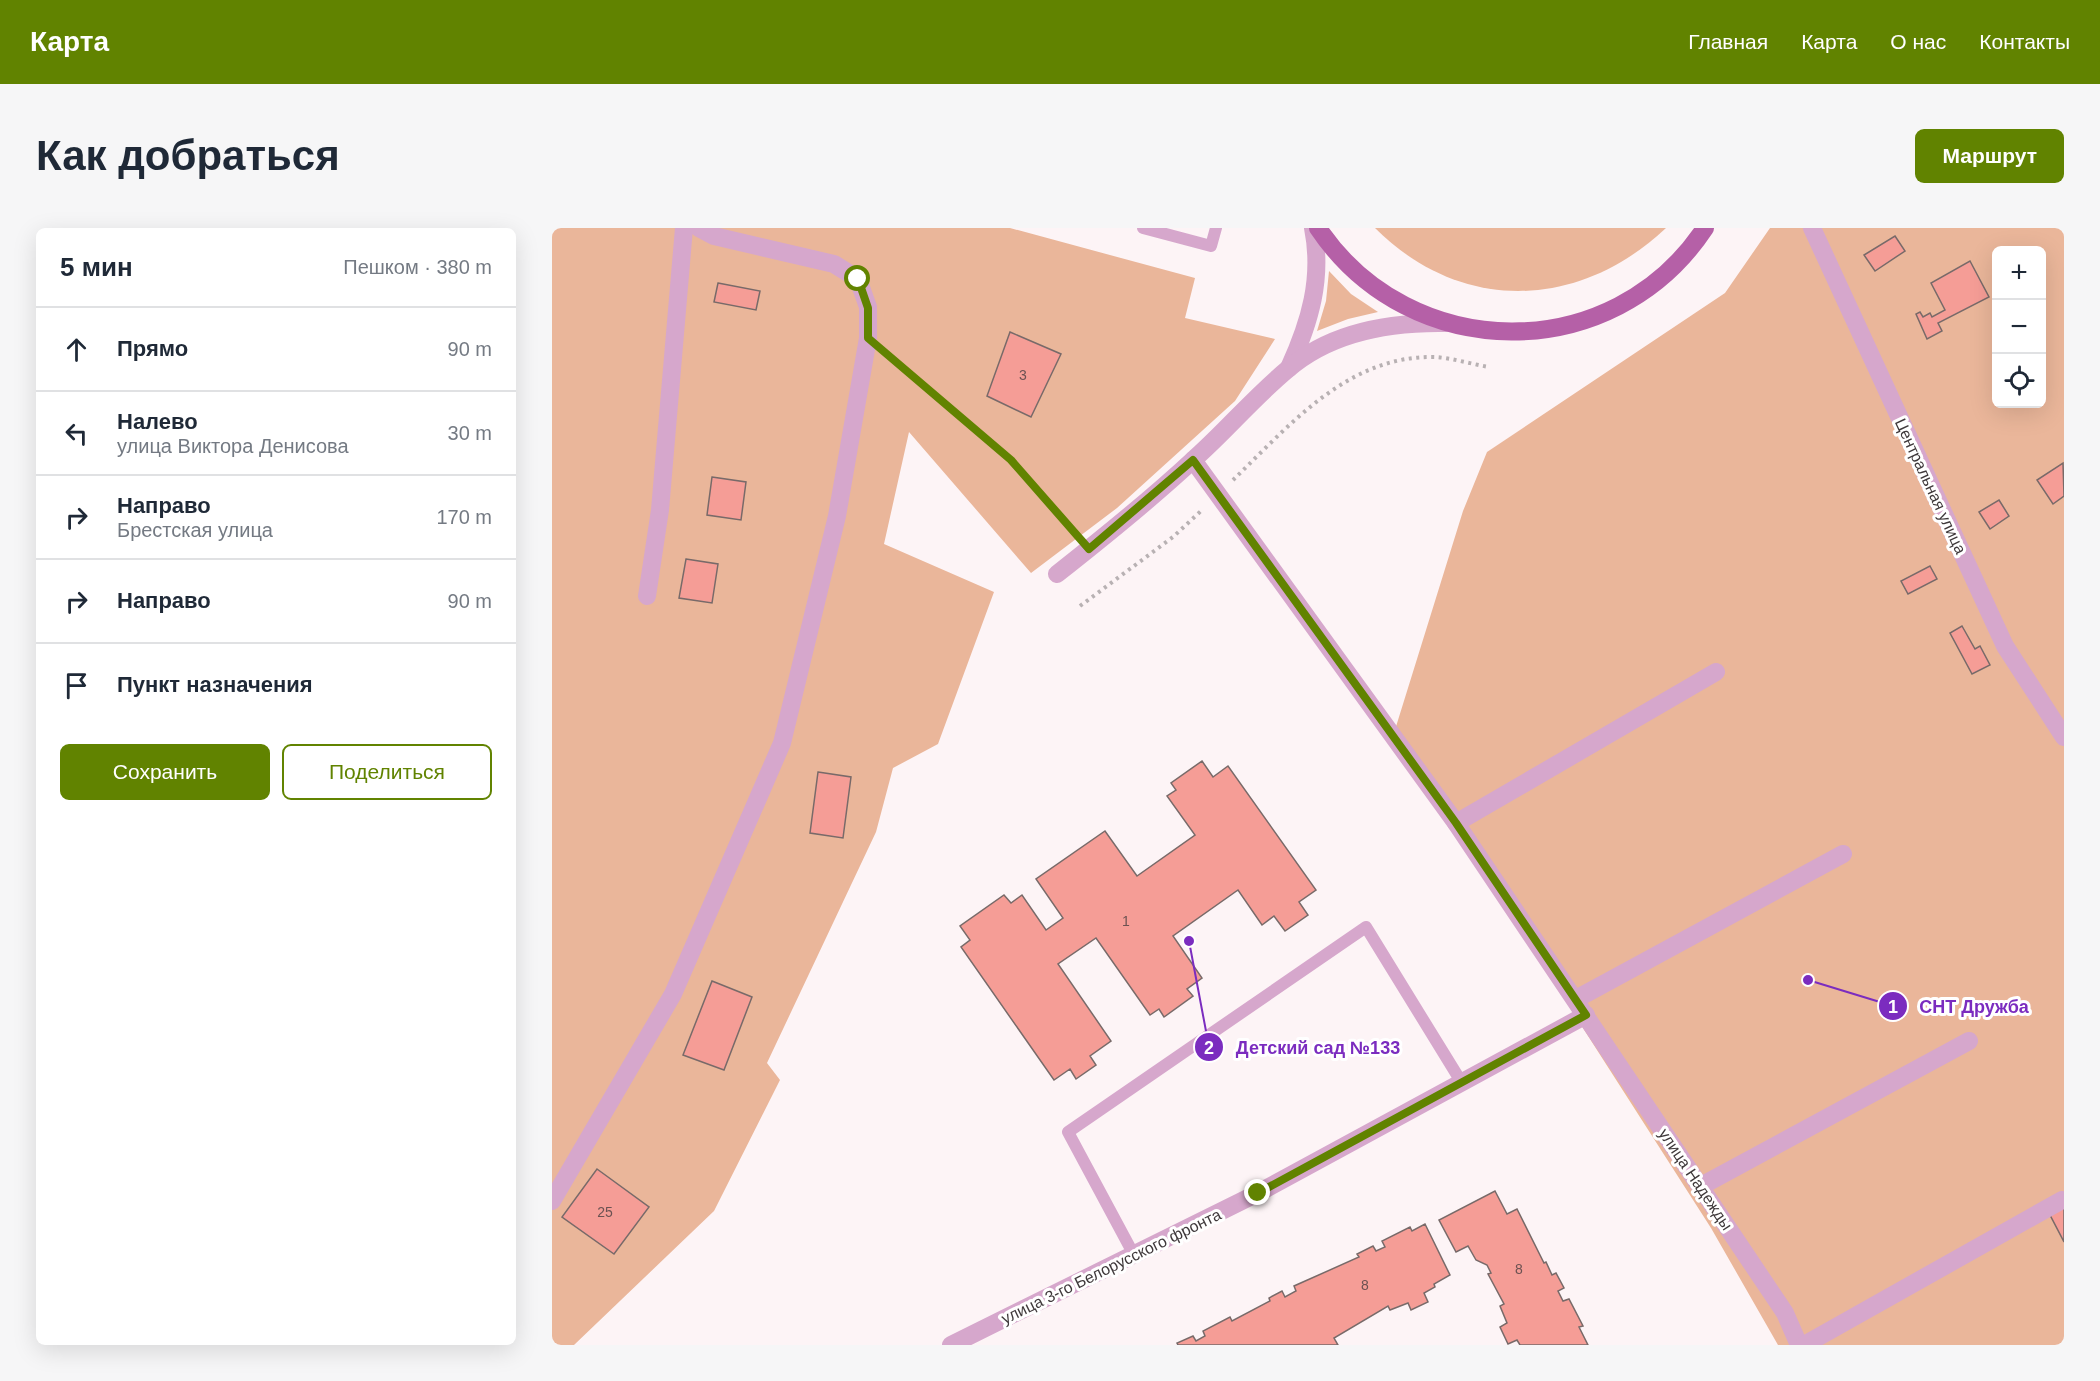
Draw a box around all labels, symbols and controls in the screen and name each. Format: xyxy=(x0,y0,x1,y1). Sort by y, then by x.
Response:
text: Карта xyxy=(30,26,109,57)
text: Главная xyxy=(1688,30,1768,53)
text: Карта xyxy=(1801,30,1857,53)
text: О нас xyxy=(1890,30,1946,53)
text: Контакты xyxy=(1979,30,2070,53)
button: Маршрут xyxy=(1915,129,2064,183)
text: Как добраться xyxy=(36,132,340,179)
map controls xyxy=(1992,246,2046,408)
button: + xyxy=(1992,246,2046,300)
text: 5 мин xyxy=(60,252,133,282)
text: Пешком · 380 m xyxy=(343,256,492,278)
route start xyxy=(844,265,870,291)
button: − xyxy=(1992,300,2046,354)
icon: ahead xyxy=(60,333,93,366)
text: Прямо xyxy=(117,336,188,361)
text: 90 m xyxy=(448,338,492,360)
button: locate xyxy=(1992,354,2046,408)
house number: 3 xyxy=(1019,367,1027,383)
text: Налево xyxy=(117,409,198,434)
street label: Центральная улица xyxy=(1892,416,1969,557)
icon: left xyxy=(60,417,93,450)
text: 30 m xyxy=(448,422,492,444)
text: улица Виктора Денисова xyxy=(117,435,349,457)
text: Направо xyxy=(117,493,211,518)
icon: right xyxy=(60,501,93,534)
text: 170 m xyxy=(436,506,492,528)
text: Брестская улица xyxy=(117,519,273,541)
icon: right xyxy=(60,585,93,618)
text: Направо xyxy=(117,588,211,613)
text: 90 m xyxy=(448,590,492,612)
icon: arrive xyxy=(60,669,93,702)
text: Пункт назначения xyxy=(117,672,313,697)
button: Сохранить xyxy=(60,744,270,800)
button: Поделиться xyxy=(282,744,492,800)
house number: 1 xyxy=(1122,913,1130,929)
callout: СНТ Дружба xyxy=(1878,988,2041,1024)
text: 1 xyxy=(1888,997,1898,1017)
text: СНТ Дружба xyxy=(1919,997,2030,1017)
callout: Детский сад №133 xyxy=(1194,1029,1413,1065)
text: 2 xyxy=(1204,1038,1214,1058)
text: Детский сад №133 xyxy=(1236,1038,1400,1058)
street label: улица Надежды xyxy=(1655,1125,1736,1233)
route end xyxy=(1244,1179,1270,1205)
house number: 25 xyxy=(597,1204,613,1220)
street label: улица 3-го Белорусского фронта xyxy=(999,1206,1224,1327)
house number: 8 xyxy=(1515,1261,1523,1277)
house number: 8 xyxy=(1361,1277,1369,1293)

